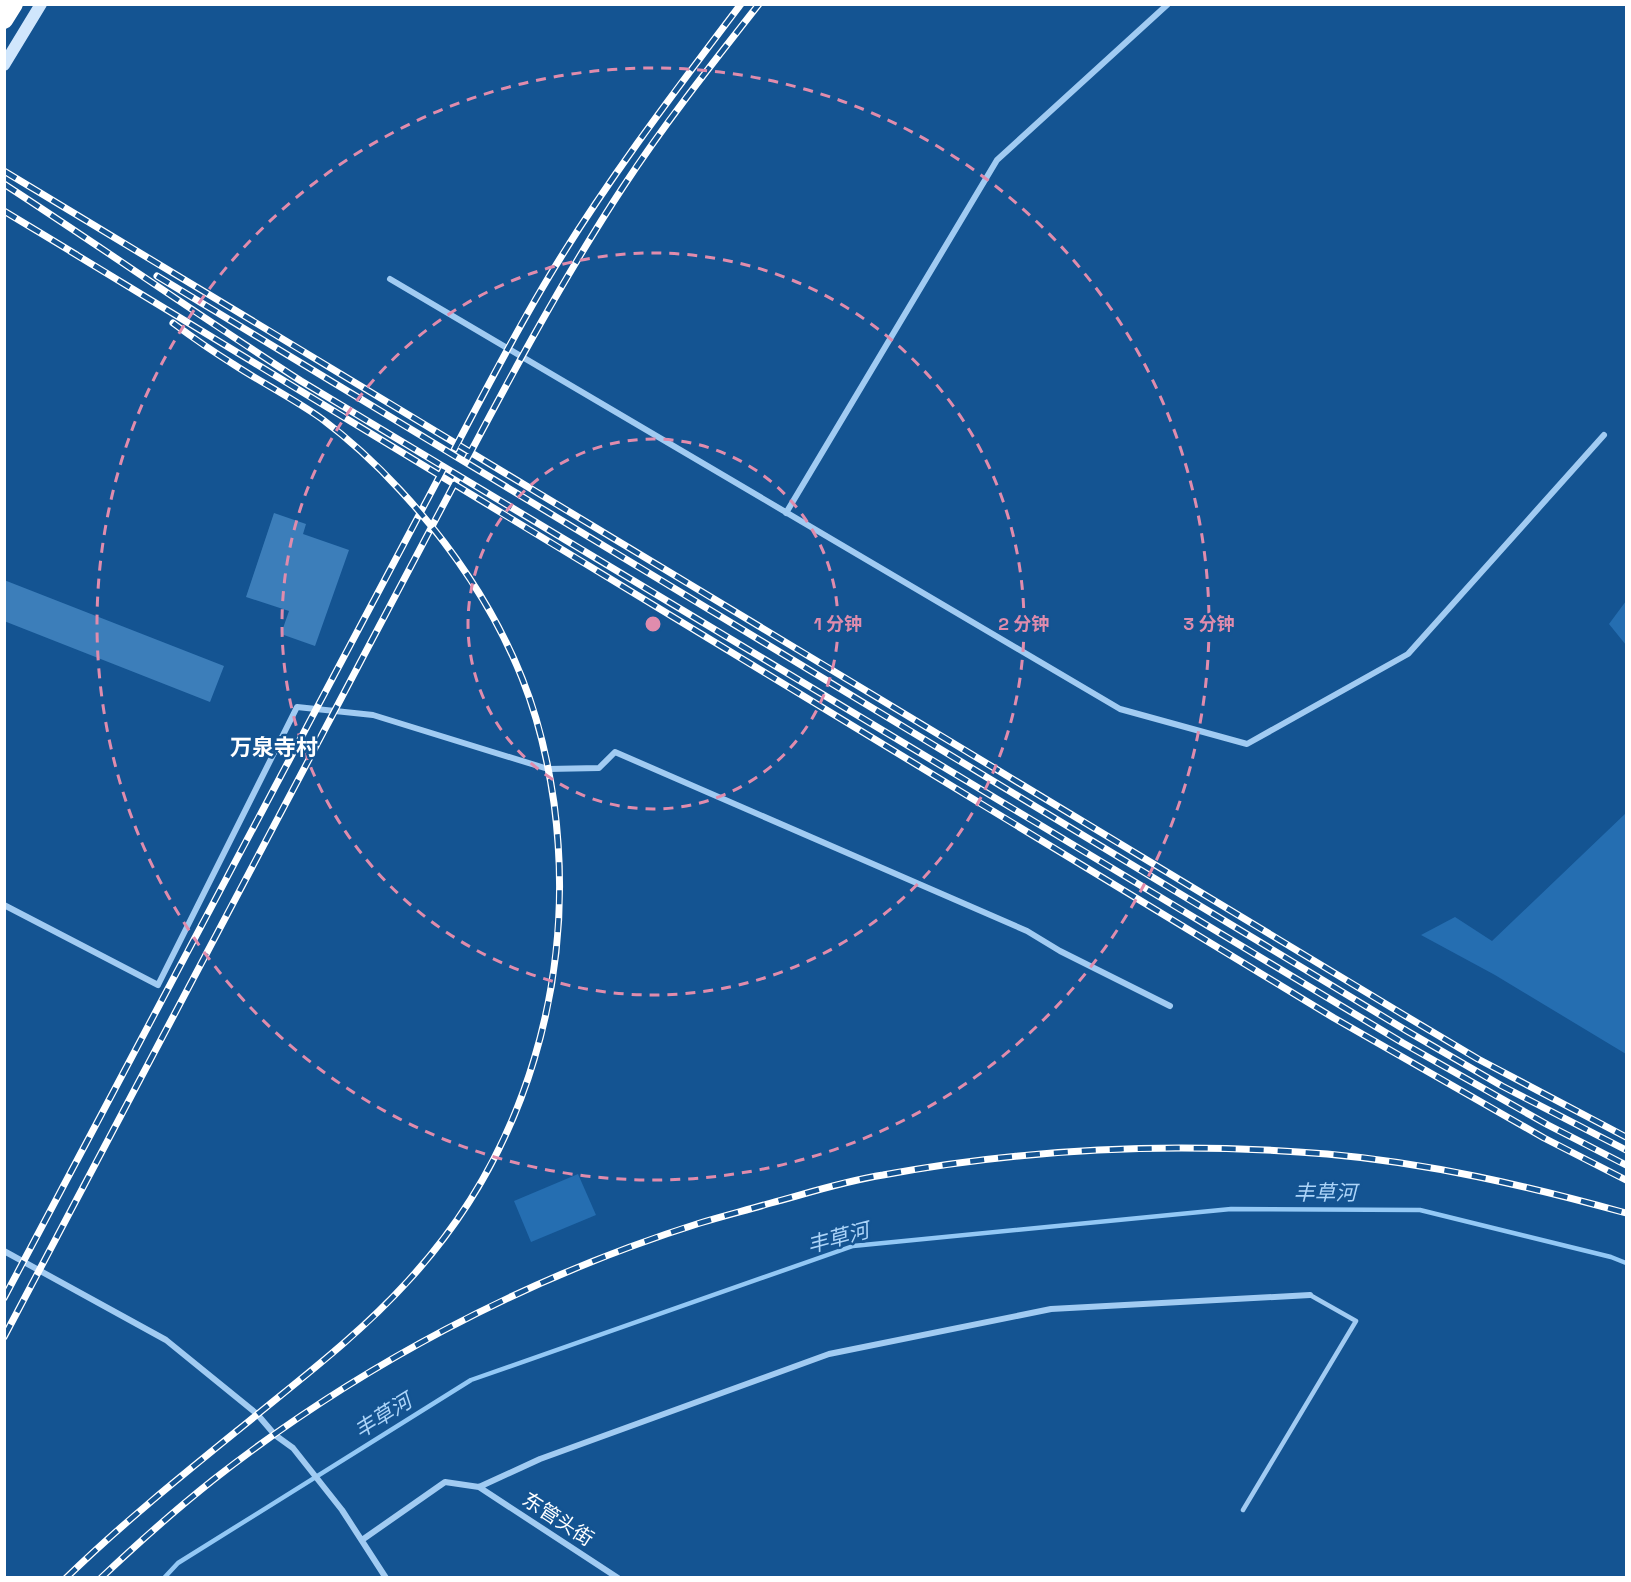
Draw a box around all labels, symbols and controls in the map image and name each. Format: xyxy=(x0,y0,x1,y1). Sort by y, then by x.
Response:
text: 1 分钟 xyxy=(814,612,862,635)
text: 2 分钟 xyxy=(998,612,1050,635)
text: 3 分钟 xyxy=(1183,612,1235,635)
centre of rings xyxy=(643,614,663,634)
district label: 万泉寺村 xyxy=(230,733,318,761)
water label: 丰草河 xyxy=(1294,1179,1360,1206)
water label: 丰草河 xyxy=(804,1215,876,1259)
water label: 丰草河 xyxy=(349,1385,420,1444)
street label: 东管头街 xyxy=(517,1486,599,1552)

